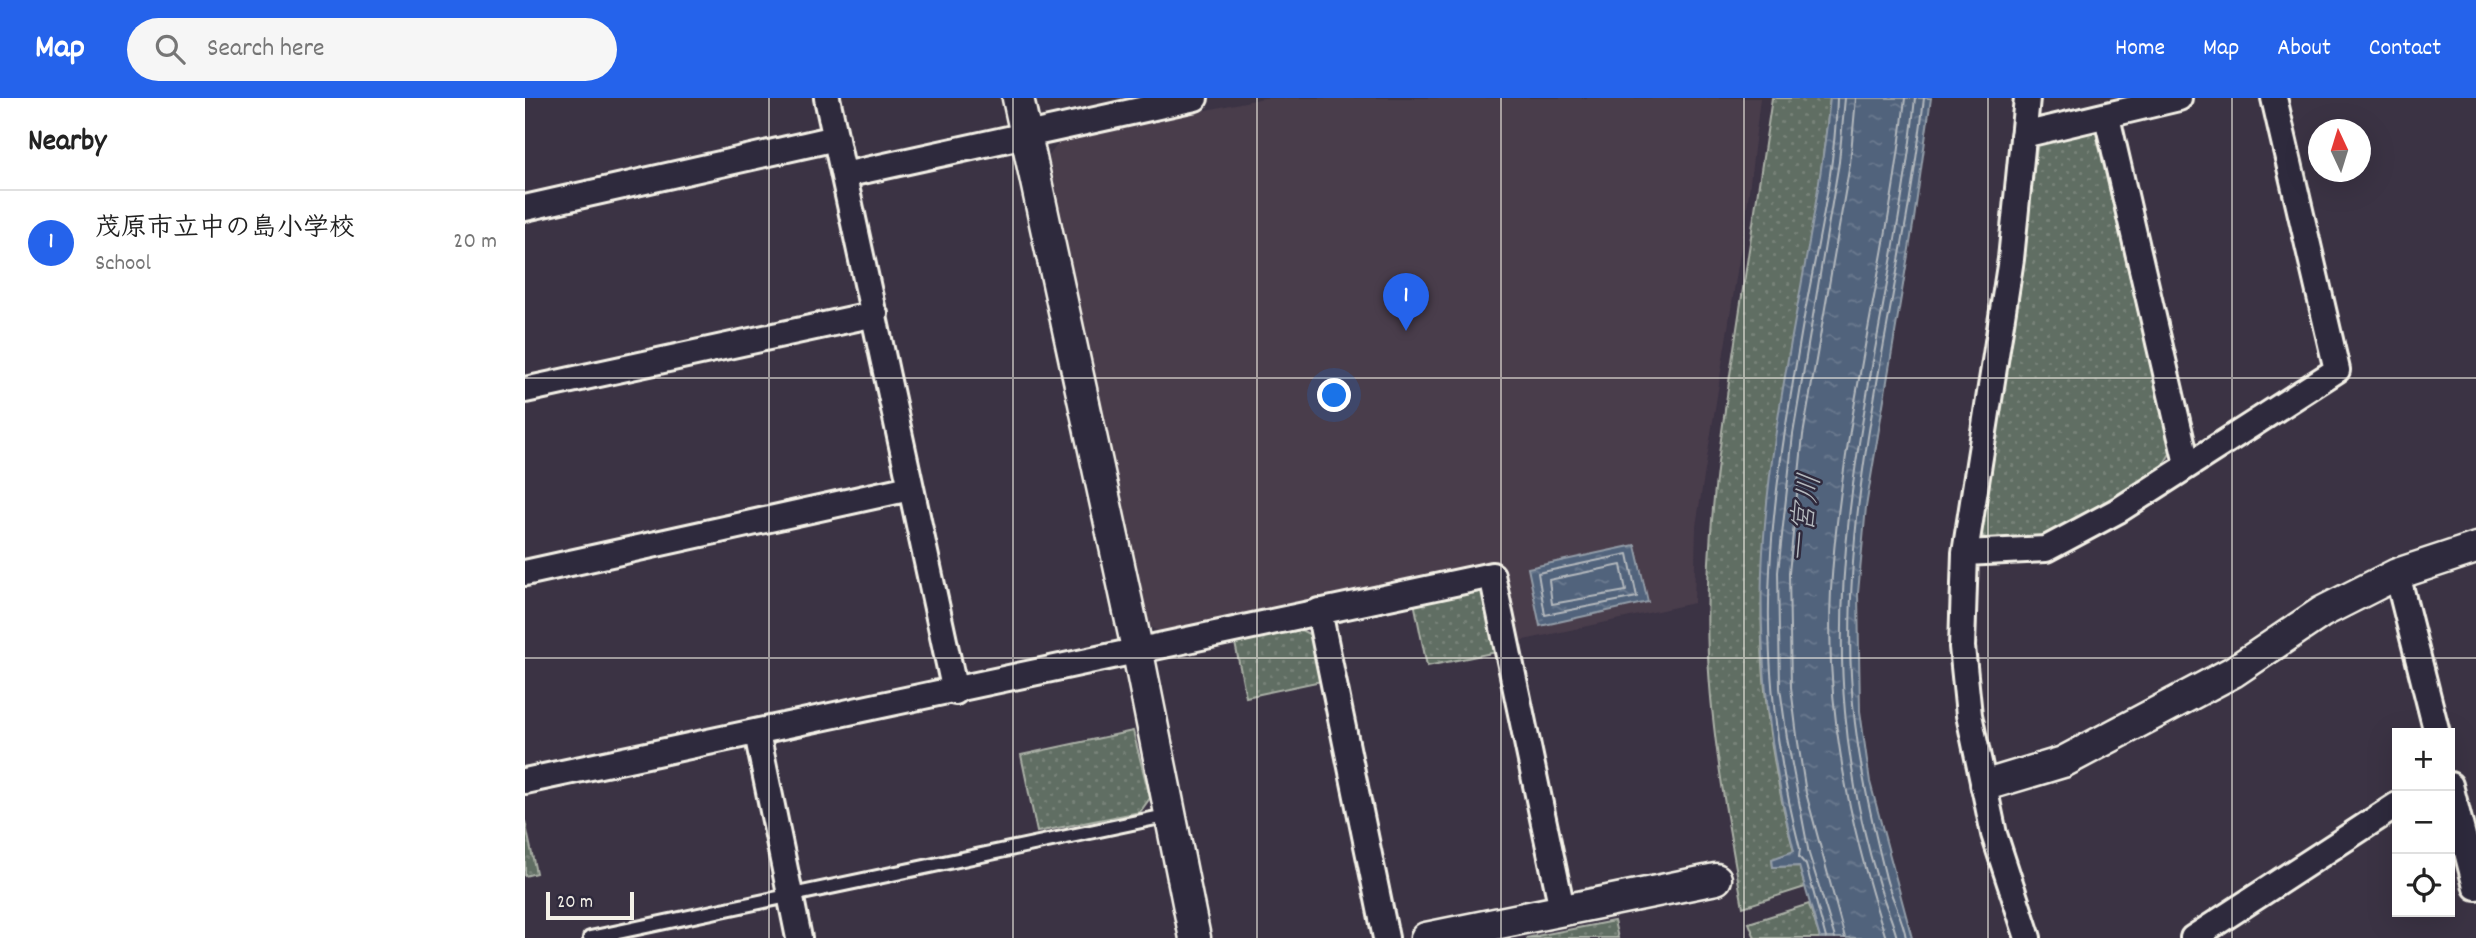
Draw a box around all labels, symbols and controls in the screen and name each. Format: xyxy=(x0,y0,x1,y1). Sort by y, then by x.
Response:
search box xyxy=(127,18,617,81)
text: Map xyxy=(35,26,85,73)
icon: search xyxy=(151,30,189,68)
text: Search here xyxy=(207,31,325,68)
text: Home xyxy=(2115,32,2165,66)
text: Map xyxy=(2203,32,2239,66)
text: About xyxy=(2277,32,2331,66)
text: Contact xyxy=(2369,32,2441,66)
north arrow xyxy=(2308,119,2371,182)
text: Nearby xyxy=(28,122,106,165)
text: 茂原市立中の島小学校 xyxy=(95,211,355,248)
text: 1 xyxy=(48,226,54,259)
text: 20 m xyxy=(453,226,497,259)
text: School xyxy=(95,248,151,281)
pin: 1 xyxy=(1383,273,1429,331)
your location xyxy=(1317,378,1351,412)
water label: 一宮川 xyxy=(1780,471,1835,566)
map controls xyxy=(2392,728,2455,917)
button: + xyxy=(2392,728,2455,791)
button: − xyxy=(2392,791,2455,854)
button: locate xyxy=(2392,854,2455,917)
scale bar xyxy=(546,889,633,921)
text: 20 m xyxy=(557,890,593,917)

